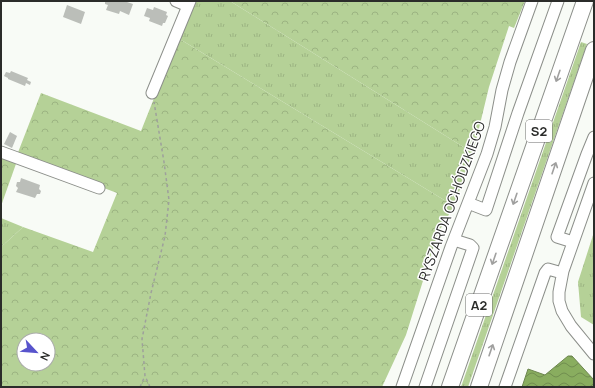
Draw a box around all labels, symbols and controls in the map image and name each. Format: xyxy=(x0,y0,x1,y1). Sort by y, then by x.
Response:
one-way arrow xyxy=(554,70,562,82)
street label: RYSZARDA OCHÓDZKIEGO xyxy=(414,118,489,283)
road number: S2 xyxy=(526,120,552,142)
one-way arrow xyxy=(550,162,558,174)
one-way arrow xyxy=(511,193,519,205)
one-way arrow xyxy=(490,253,498,265)
road number: A2 xyxy=(466,294,492,316)
north arrow xyxy=(16,332,56,372)
one-way arrow xyxy=(488,344,496,356)
text: N xyxy=(37,350,54,364)

